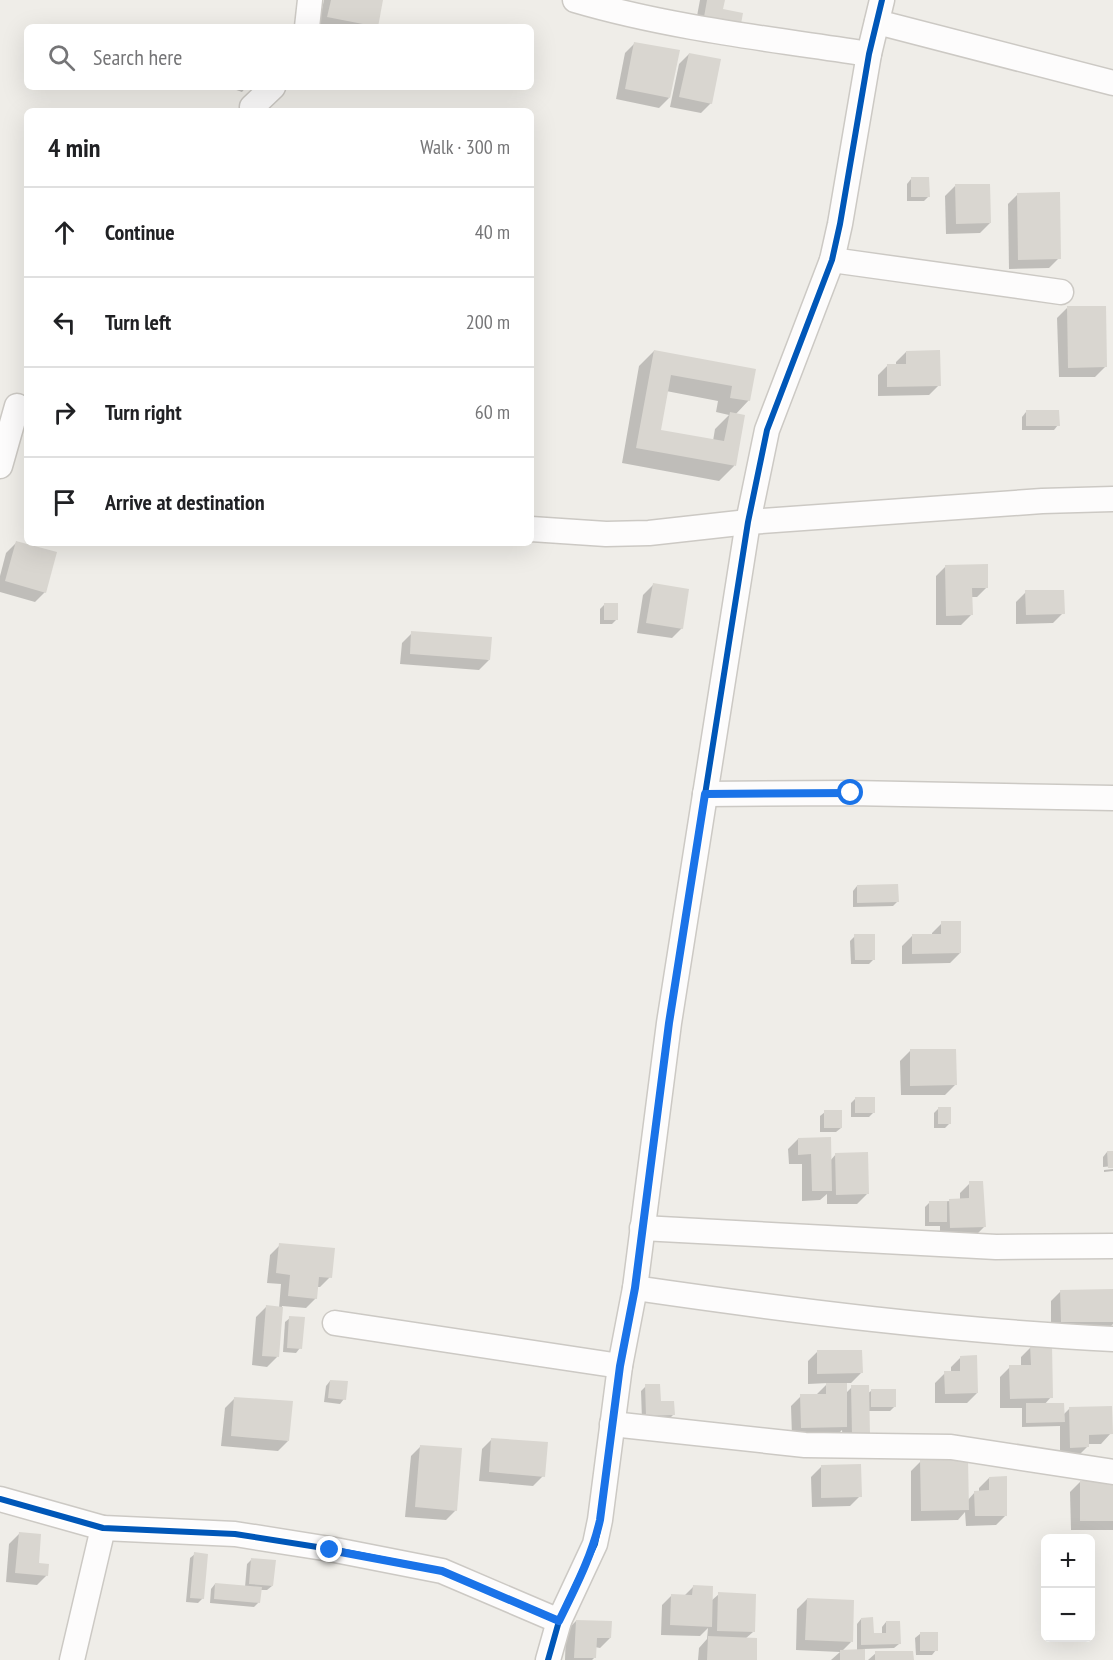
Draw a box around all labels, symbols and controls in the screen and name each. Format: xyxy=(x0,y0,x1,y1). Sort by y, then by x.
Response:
search box xyxy=(24,24,534,90)
icon: search xyxy=(45,41,78,74)
text: Search here xyxy=(93,43,182,71)
text: 4 min xyxy=(48,131,101,164)
text: Walk · 300 m xyxy=(420,134,510,160)
icon: ahead xyxy=(48,216,81,249)
text: Continue xyxy=(105,218,175,246)
text: 40 m xyxy=(475,219,510,245)
icon: left xyxy=(48,306,81,339)
text: Turn left xyxy=(105,308,171,336)
text: 200 m xyxy=(466,309,510,335)
icon: right xyxy=(48,396,81,429)
text: Turn right xyxy=(105,398,182,426)
text: 60 m xyxy=(475,399,510,425)
icon: arrive xyxy=(48,486,81,519)
text: Arrive at destination xyxy=(105,488,265,516)
route start xyxy=(837,779,863,805)
map controls xyxy=(1041,1534,1095,1642)
button: + xyxy=(1041,1534,1095,1588)
route end xyxy=(316,1536,342,1562)
button: − xyxy=(1041,1588,1095,1642)

